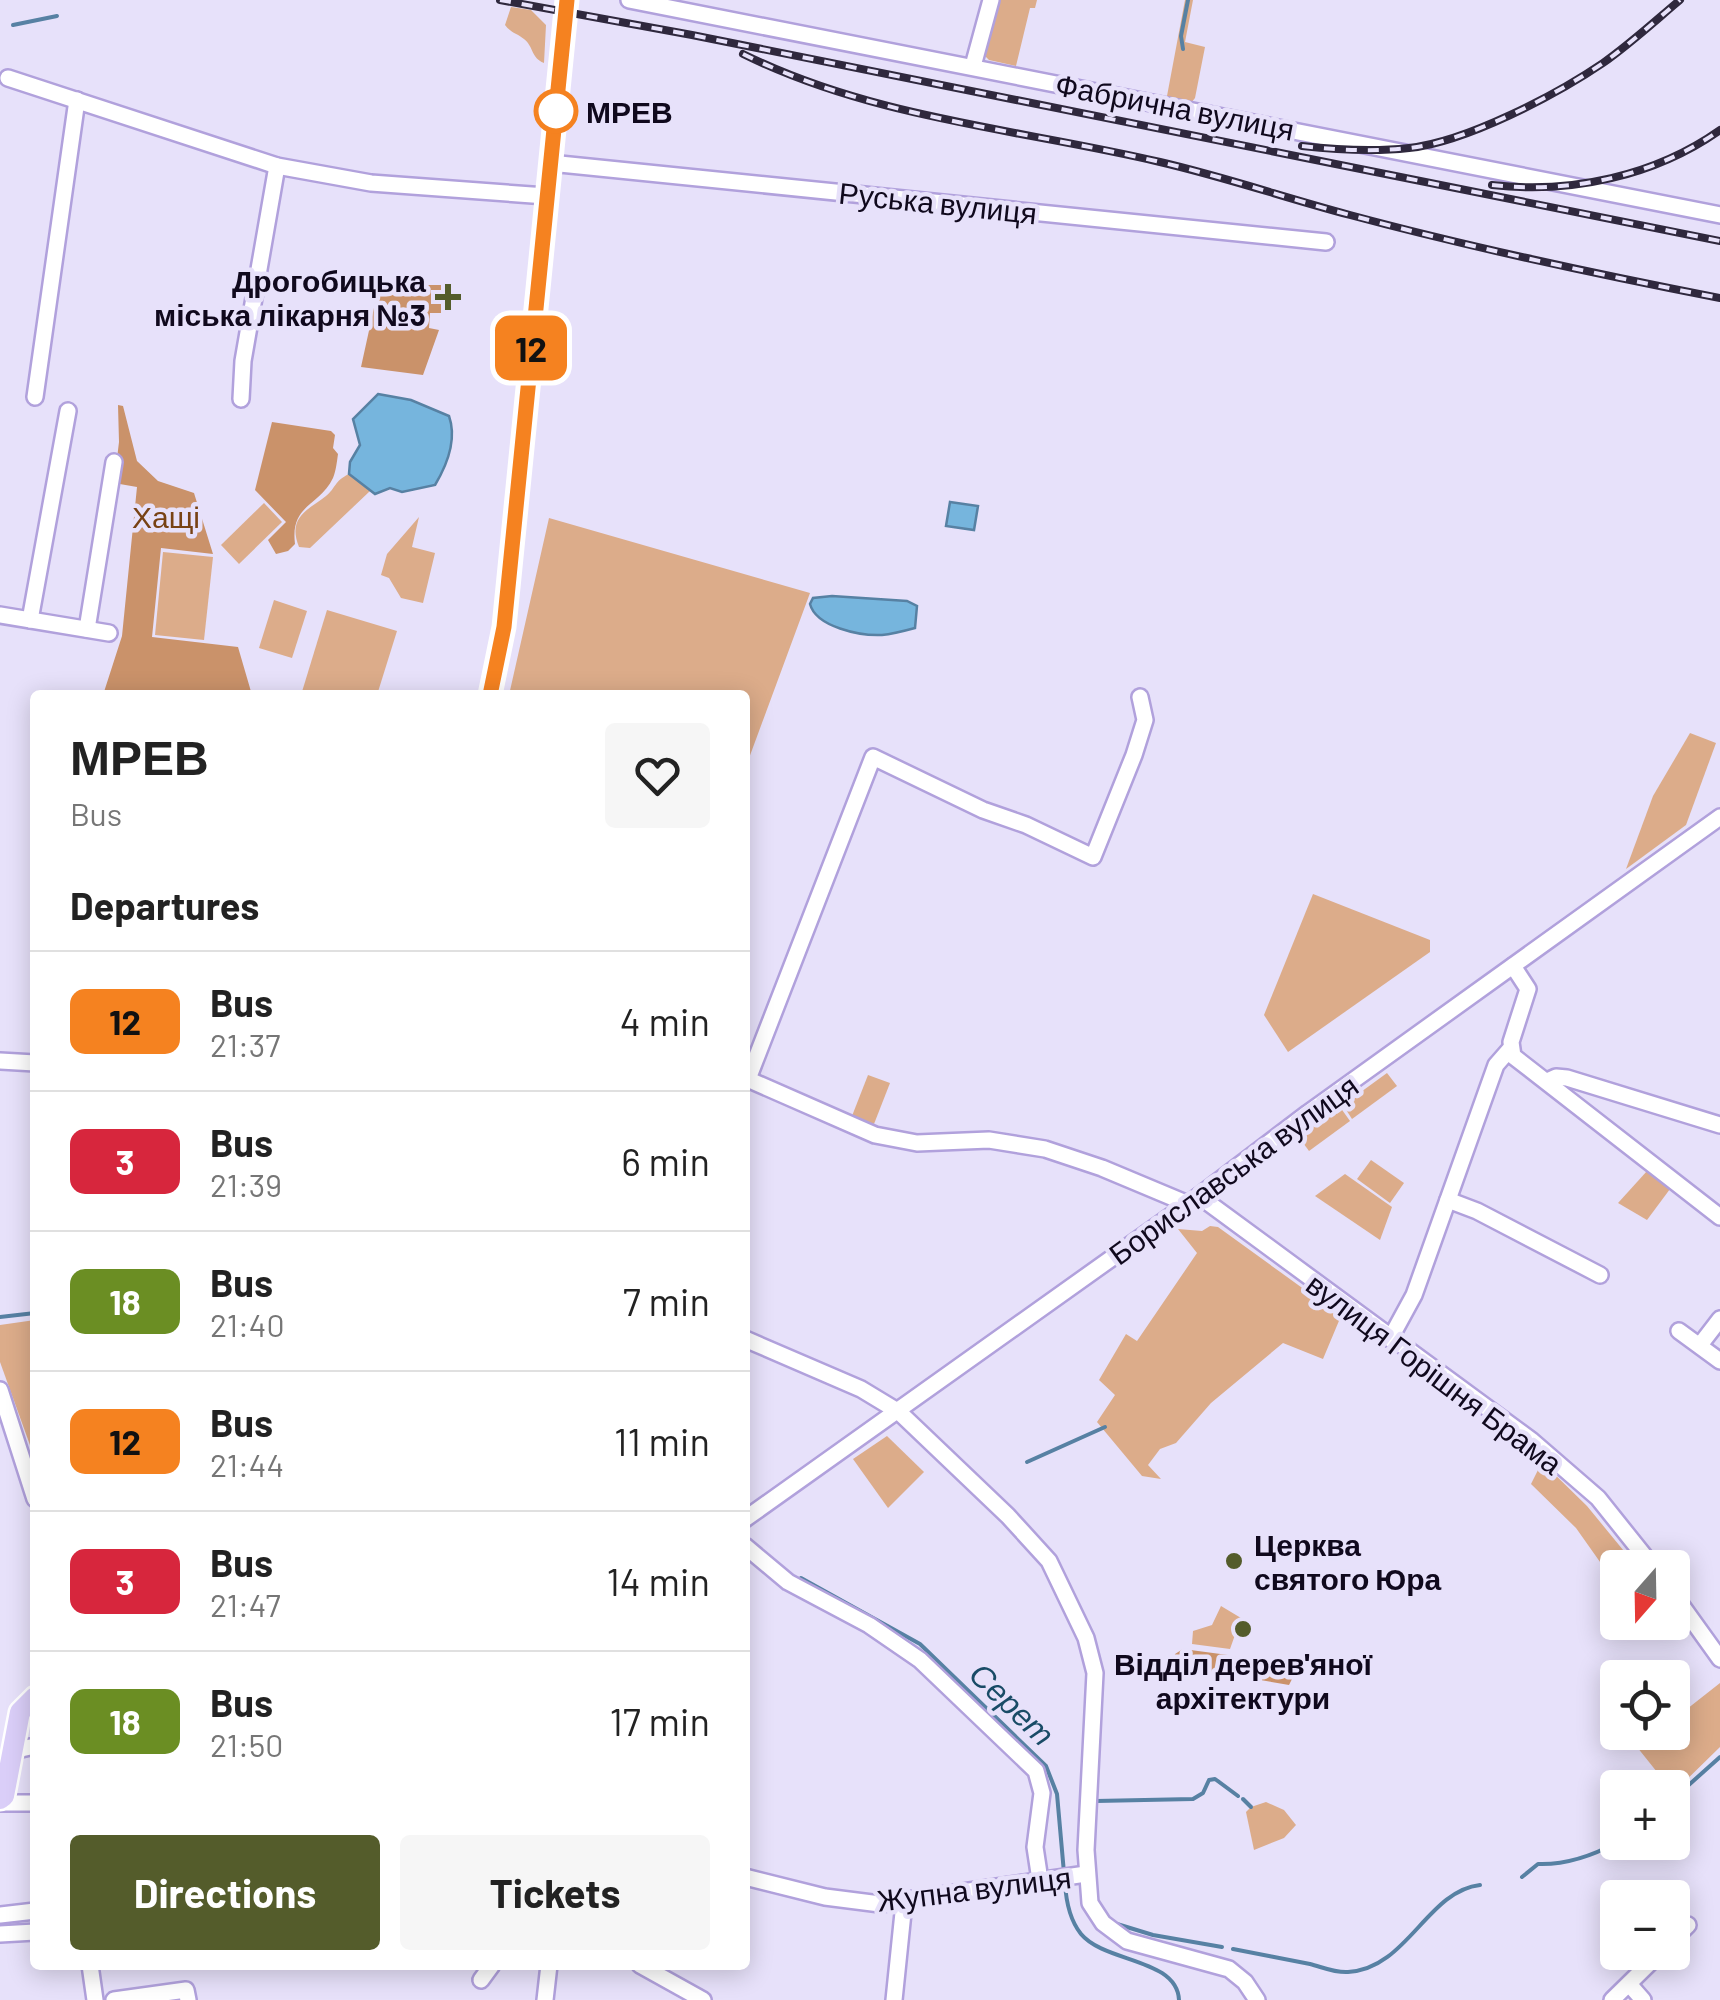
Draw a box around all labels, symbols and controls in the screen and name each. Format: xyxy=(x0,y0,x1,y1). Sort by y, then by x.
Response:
street label: Фабрична вулиця xyxy=(1053,65,1297,147)
marker: МРЕВ xyxy=(535,90,577,132)
place label: МРЕВ xyxy=(586,93,673,129)
street label: Руська вулиця xyxy=(837,174,1039,230)
place label: Дрогобицька міська лікарня №3 xyxy=(154,262,426,332)
marker: Дрогобицька міська лікарня №3 xyxy=(435,284,461,310)
line badge: 12 xyxy=(486,316,576,380)
text: 12 xyxy=(515,327,547,369)
park label: Хащі xyxy=(132,498,200,534)
button: heart xyxy=(605,723,710,828)
text: МРЕВ xyxy=(70,727,209,785)
text: Bus xyxy=(70,794,122,832)
text: Departures xyxy=(70,882,259,928)
text: Bus xyxy=(210,979,273,1025)
text: 4 min xyxy=(620,998,710,1044)
text: 12 xyxy=(109,1000,141,1042)
text: 21:37 xyxy=(210,1025,280,1063)
street label: Бориславська вулиця xyxy=(1101,1067,1365,1271)
text: Bus xyxy=(210,1119,273,1165)
text: 6 min xyxy=(621,1138,710,1184)
text: 3 xyxy=(116,1140,134,1182)
text: 21:39 xyxy=(210,1165,282,1203)
text: Bus xyxy=(210,1259,273,1305)
street label: вулиця Горішня Брама xyxy=(1300,1265,1570,1481)
text: 7 min xyxy=(623,1278,710,1324)
text: 18 xyxy=(109,1280,141,1322)
text: 21:40 xyxy=(210,1305,284,1343)
text: Bus xyxy=(210,1399,273,1445)
text: 11 min xyxy=(614,1418,710,1464)
text: 12 xyxy=(109,1420,141,1462)
text: 21:44 xyxy=(210,1445,284,1483)
place label: Церква святого Юра xyxy=(1254,1526,1442,1596)
text: Bus xyxy=(210,1539,273,1585)
marker: Церква святого Юра xyxy=(1223,1550,1245,1572)
north arrow xyxy=(1600,1550,1690,1640)
map controls xyxy=(1600,1550,1690,1970)
text: 14 min xyxy=(607,1558,710,1604)
text: 3 xyxy=(116,1560,134,1602)
text: 21:47 xyxy=(210,1585,281,1623)
marker: Відділ дерев'яної архітектури xyxy=(1232,1618,1254,1640)
place label: Відділ дерев'яної архітектури xyxy=(1114,1645,1373,1715)
water label: Серет xyxy=(962,1654,1063,1753)
button: locate xyxy=(1600,1660,1690,1750)
text: Bus xyxy=(210,1679,273,1725)
text: 17 min xyxy=(610,1698,710,1744)
text: 18 xyxy=(109,1700,141,1742)
text: 21:50 xyxy=(210,1725,283,1763)
button: + xyxy=(1600,1770,1690,1860)
button: Directions xyxy=(70,1835,380,1950)
button: Tickets xyxy=(400,1835,710,1950)
street label: Жупна вулиця xyxy=(875,1858,1073,1918)
button: − xyxy=(1600,1880,1690,1970)

